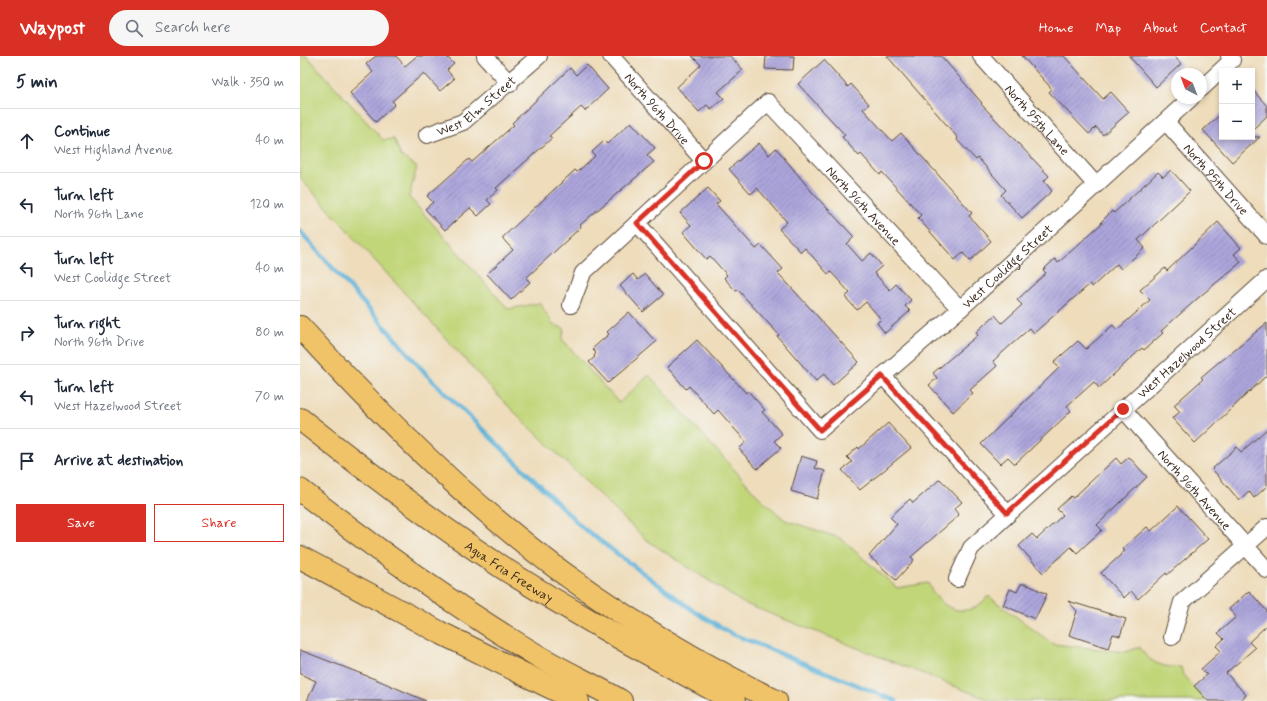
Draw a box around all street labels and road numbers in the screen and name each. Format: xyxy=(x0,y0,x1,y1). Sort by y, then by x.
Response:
street label: North 96th Drive xyxy=(620,70,693,149)
street label: West Elm Street xyxy=(435,73,520,141)
street label: North 95th Lane xyxy=(1000,81,1073,160)
street label: North 95th Drive xyxy=(1179,140,1252,219)
street label: North 96th Avenue xyxy=(822,163,904,250)
street label: West Coolidge Street xyxy=(959,221,1057,313)
street label: West Hazelwood Street xyxy=(1134,304,1240,403)
street label: North 96th Avenue xyxy=(1153,447,1234,534)
street label: Agua Fria Freeway xyxy=(461,538,556,607)

